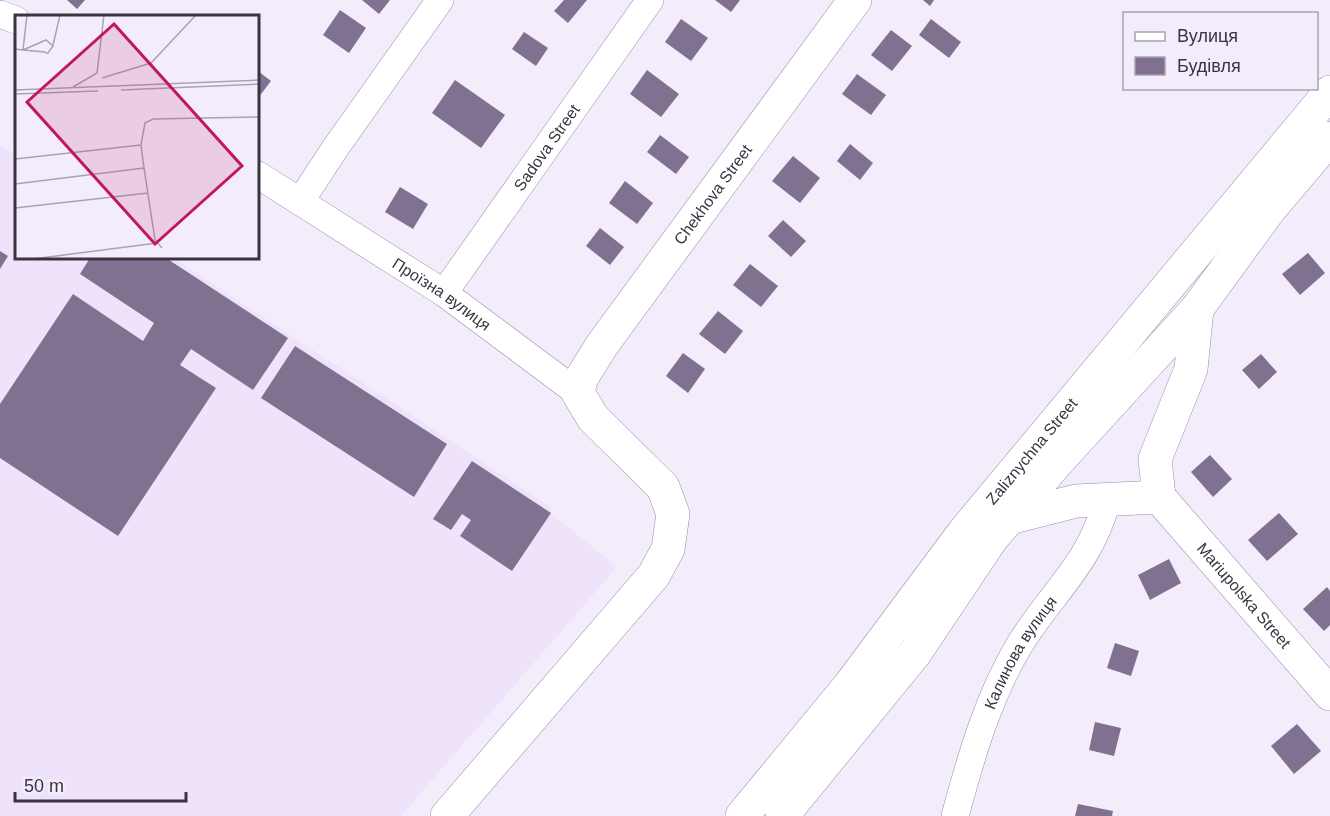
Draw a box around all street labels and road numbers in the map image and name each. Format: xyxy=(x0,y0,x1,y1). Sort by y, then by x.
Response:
street label: Sadova Street xyxy=(510,101,583,194)
street label: Chekhova Street xyxy=(670,141,755,247)
street label: Проїзна вулиця xyxy=(390,254,494,334)
street label: Zaliznychna Street xyxy=(982,394,1081,507)
street label: Mariupolska Street xyxy=(1194,539,1295,652)
street label: Калинова вулиця xyxy=(981,593,1060,711)

